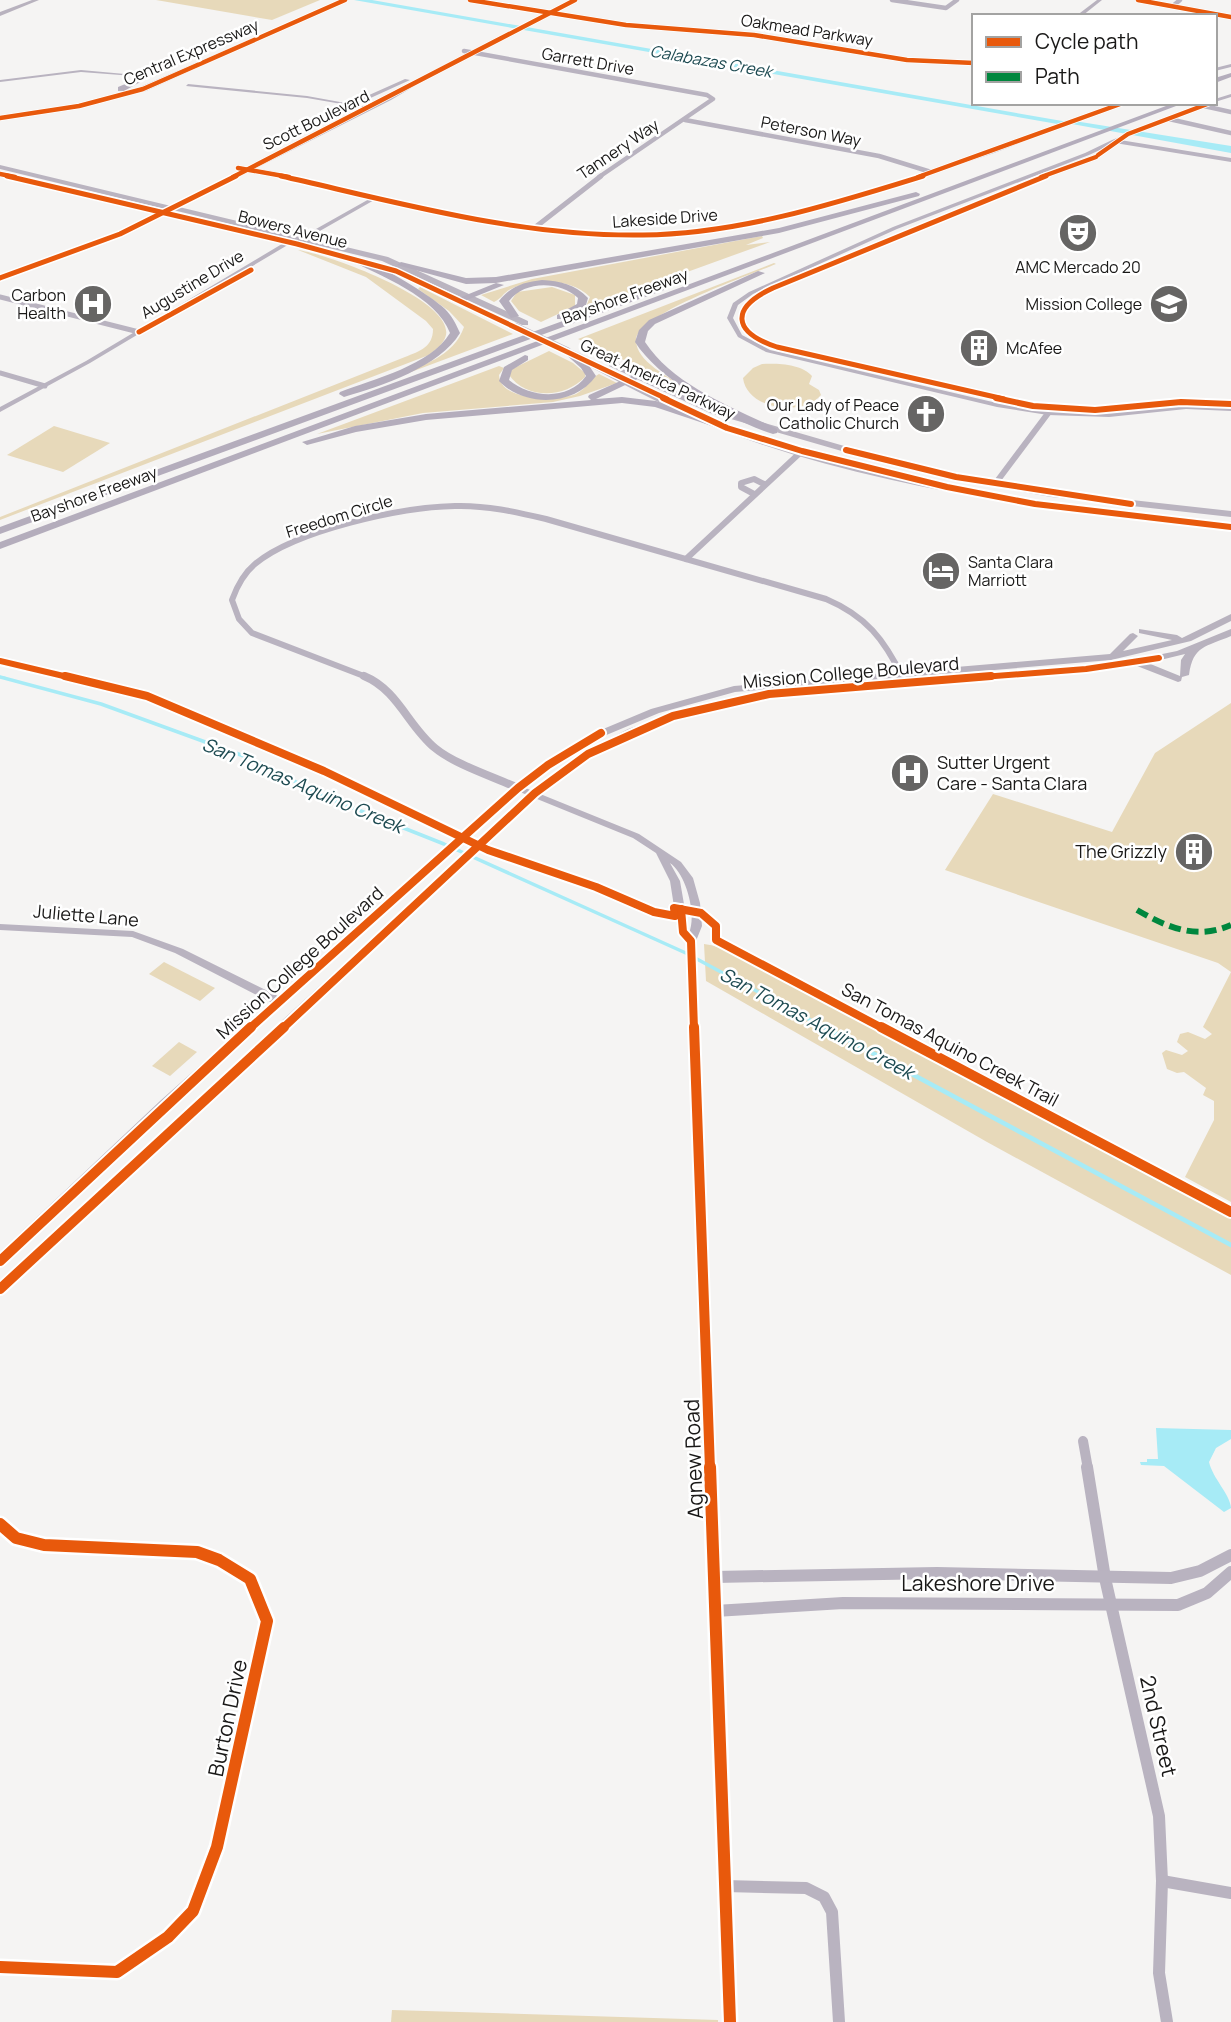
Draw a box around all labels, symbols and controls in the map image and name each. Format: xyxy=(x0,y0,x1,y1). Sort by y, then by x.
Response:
street label: Oakmead Parkway xyxy=(739,9,875,51)
street label: Central Expressway xyxy=(120,13,262,90)
legend xyxy=(972,14,1217,105)
text: Cycle path xyxy=(1035,27,1138,55)
water label: Calabazas Creek xyxy=(648,39,776,83)
street label: Garrett Drive xyxy=(540,42,636,80)
text: Path xyxy=(1035,62,1080,90)
street label: Scott Boulevard xyxy=(259,85,373,155)
street label: Peterson Way xyxy=(759,111,863,152)
street label: Tannery Way xyxy=(573,113,664,184)
street label: Lakeside Drive xyxy=(611,203,719,233)
street label: Bowers Avenue xyxy=(236,205,350,253)
theatre icon: AMC Mercado 20 xyxy=(1057,212,1099,254)
street label: Augustine Drive xyxy=(136,245,248,323)
place label: AMC Mercado 20 xyxy=(1015,256,1141,278)
street label: Bayshore Freeway xyxy=(559,263,692,329)
hospital icon: Carbon Health xyxy=(72,283,114,325)
school or university icon: Mission College xyxy=(1148,283,1190,325)
place label: Carbon Health xyxy=(11,284,66,324)
place label: Mission College xyxy=(1026,293,1142,315)
building icon: McAfee xyxy=(958,327,1000,369)
street label: Great America Parkway xyxy=(577,333,740,425)
place label: McAfee xyxy=(1006,337,1062,359)
church icon: Our Lady of Peace Catholic Church xyxy=(905,393,947,435)
place label: Our Lady of Peace Catholic Church xyxy=(767,394,899,434)
street label: Bayshore Freeway xyxy=(28,461,161,527)
street label: Freedom Circle xyxy=(283,489,395,543)
hotel icon: Santa Clara Marriott xyxy=(920,550,962,592)
place label: Santa Clara Marriott xyxy=(968,551,1053,591)
street label: Mission College Boulevard xyxy=(742,651,960,693)
water label: San Tomas Aquino Creek xyxy=(198,731,410,840)
place label: Sutter Urgent Care - Santa Clara xyxy=(937,750,1087,795)
hospital icon: Sutter Urgent Care - Santa Clara xyxy=(889,752,931,794)
building icon: The Grizzly xyxy=(1173,831,1215,873)
place label: The Grizzly xyxy=(1075,839,1167,863)
street label: Mission College Boulevard xyxy=(211,881,388,1044)
street label: Juliette Lane xyxy=(32,898,140,932)
water label: San Tomas Aquino Creek xyxy=(716,961,921,1086)
street label: San Tomas Aquino Creek Trail xyxy=(838,977,1063,1112)
street label: Agnew Road xyxy=(677,1399,709,1520)
street label: Lakeshore Drive xyxy=(901,1569,1055,1597)
street label: Burton Drive xyxy=(201,1657,253,1779)
street label: 2nd Street xyxy=(1134,1673,1184,1779)

